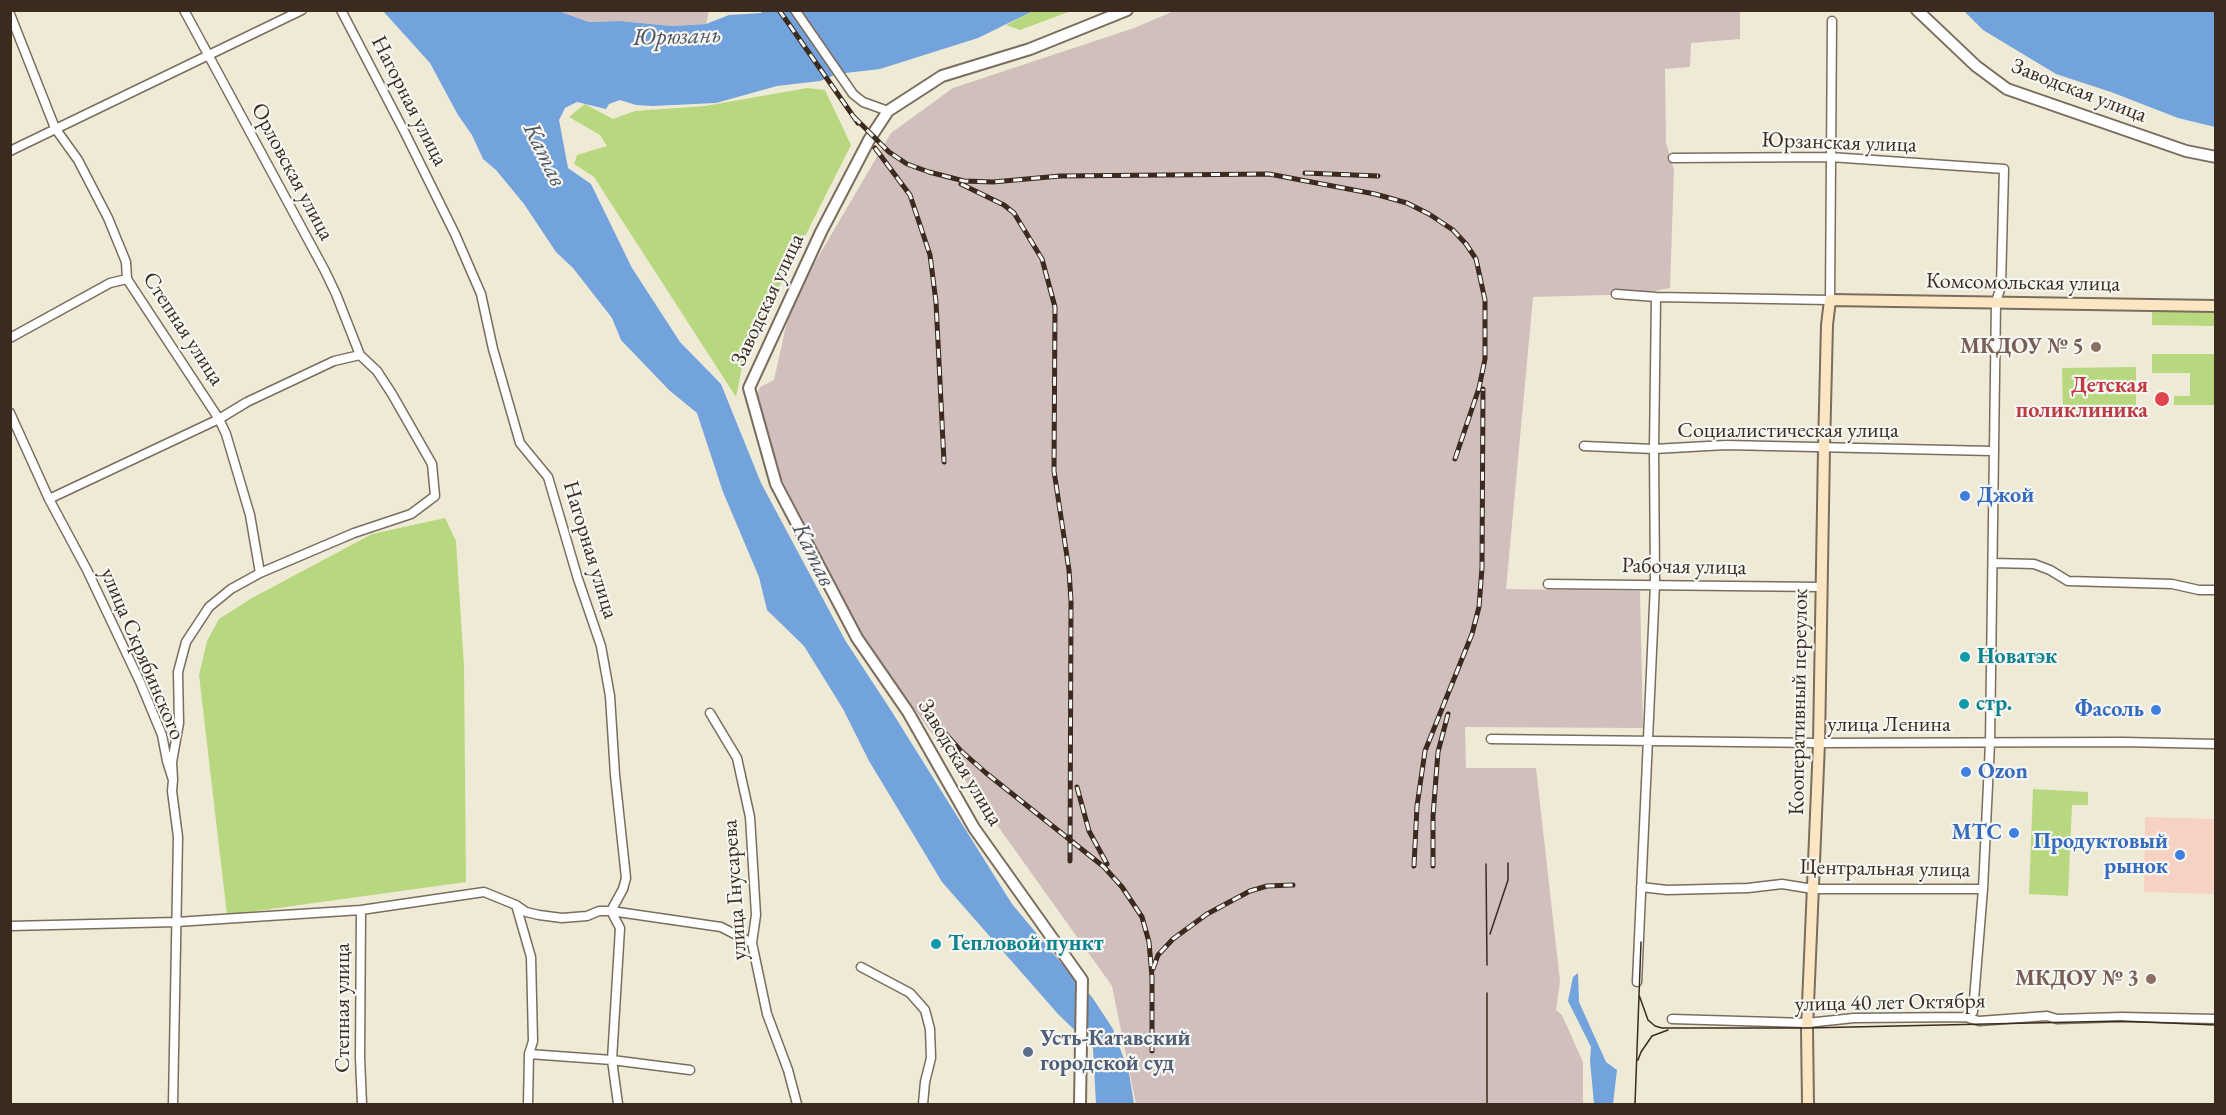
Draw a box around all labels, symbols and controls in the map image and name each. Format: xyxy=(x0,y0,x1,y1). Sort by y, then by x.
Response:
water label: Юрюзань xyxy=(632,21,722,53)
street label: Нагорная улица xyxy=(365,32,453,170)
street label: Заводская улица xyxy=(2008,53,2150,129)
street label: Орловская улица xyxy=(245,99,339,245)
water label: Катав xyxy=(516,118,572,192)
street label: Юрзанская улица xyxy=(1761,127,1917,159)
street label: Заводская улица xyxy=(726,230,810,370)
street label: Степная улица xyxy=(136,267,230,391)
street label: Комсомольская улица xyxy=(1926,268,2120,298)
place label: МКДОУ № 5 xyxy=(1960,334,2084,360)
marker: МКДОУ № 5 xyxy=(2089,340,2103,354)
place label: Детская поликлиника xyxy=(2016,373,2148,424)
marker: Детская поликлиника xyxy=(2153,390,2171,408)
street label: Социалистическая улица xyxy=(1677,418,1899,444)
street label: Нагорная улица xyxy=(557,478,623,622)
place label: Джой xyxy=(1977,483,2034,509)
marker: Джой xyxy=(1958,489,1972,503)
water label: Катав xyxy=(785,518,841,592)
street label: Рабочая улица xyxy=(1621,553,1747,581)
street label: улица Скрябинского xyxy=(94,564,190,744)
street label: Кооперативный переулок xyxy=(1784,588,1814,816)
place label: Новатэк xyxy=(1977,644,2057,670)
marker: Новатэк xyxy=(1958,650,1972,664)
place label: стр. xyxy=(1976,691,2012,717)
street label: Заводская улица xyxy=(912,695,1008,831)
marker: стр. xyxy=(1957,697,1971,711)
place label: Фасоль xyxy=(2075,697,2144,723)
marker: Фасоль xyxy=(2149,703,2163,717)
street label: улица Ленина xyxy=(1827,712,1951,738)
place label: Ozon xyxy=(1978,759,2028,785)
marker: Ozon xyxy=(1959,765,1973,779)
street label: улица Гнусарева xyxy=(717,819,753,961)
place label: МТС xyxy=(1951,820,2002,846)
marker: МТС xyxy=(2007,826,2021,840)
place label: Продуктовый рынок xyxy=(2033,829,2168,880)
marker: Продуктовый рынок xyxy=(2173,848,2187,862)
street label: Центральная улица xyxy=(1799,854,1971,884)
place label: Тепловой пункт xyxy=(948,931,1104,957)
marker: Тепловой пункт xyxy=(929,937,943,951)
street label: Степная улица xyxy=(330,943,356,1073)
place label: МКДОУ № 3 xyxy=(2015,966,2139,992)
marker: МКДОУ № 3 xyxy=(2144,972,2158,986)
street label: улица 40 лет Октября xyxy=(1794,988,1986,1018)
place label: Усть-Катавский городской суд xyxy=(1040,1026,1190,1078)
marker: Усть-Катавский городской суд xyxy=(1021,1045,1035,1059)

